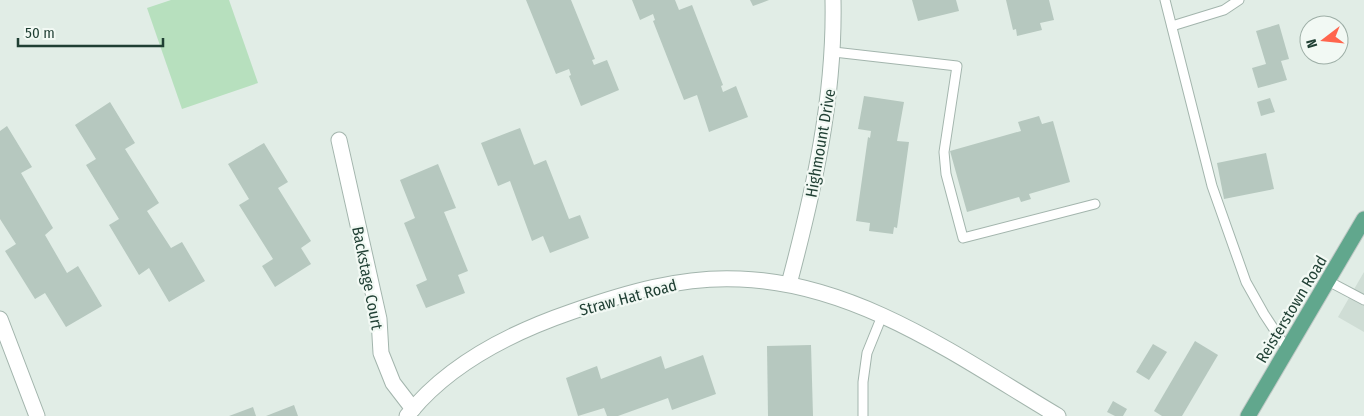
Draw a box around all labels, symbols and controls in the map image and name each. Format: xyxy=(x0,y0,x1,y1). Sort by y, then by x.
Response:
scale bar xyxy=(18,15,162,47)
north arrow xyxy=(1299,15,1349,65)
text: 50 m xyxy=(25,24,55,42)
text: N xyxy=(1303,37,1321,50)
street label: Highmount Drive xyxy=(802,87,839,199)
street label: Backstage Court xyxy=(348,225,387,332)
street label: Reisterstown Road xyxy=(1252,252,1331,366)
street label: Straw Hat Road xyxy=(577,275,679,320)

